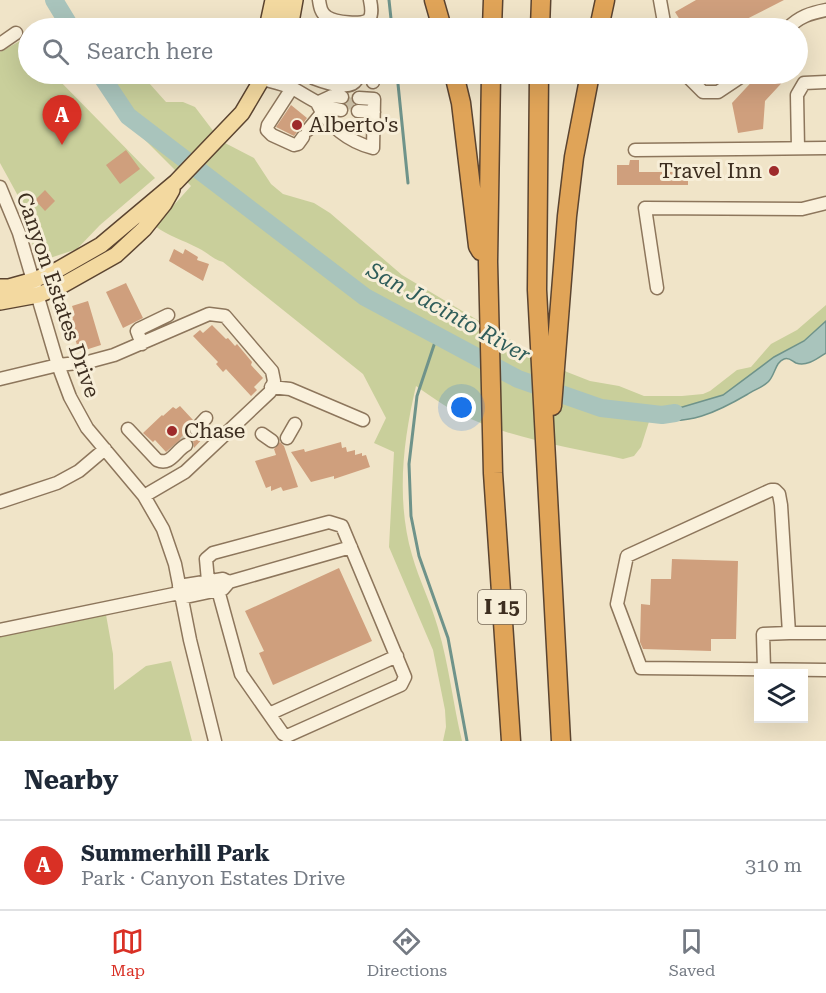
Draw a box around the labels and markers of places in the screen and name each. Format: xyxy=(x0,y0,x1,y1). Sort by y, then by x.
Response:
pin: A xyxy=(42,96,82,145)
place label: Alberto's xyxy=(309,113,398,137)
marker: Alberto's xyxy=(290,118,304,132)
place label: Travel Inn xyxy=(659,159,762,183)
marker: Travel Inn xyxy=(767,164,781,178)
place label: Chase xyxy=(184,419,245,443)
marker: Chase xyxy=(165,424,179,438)

